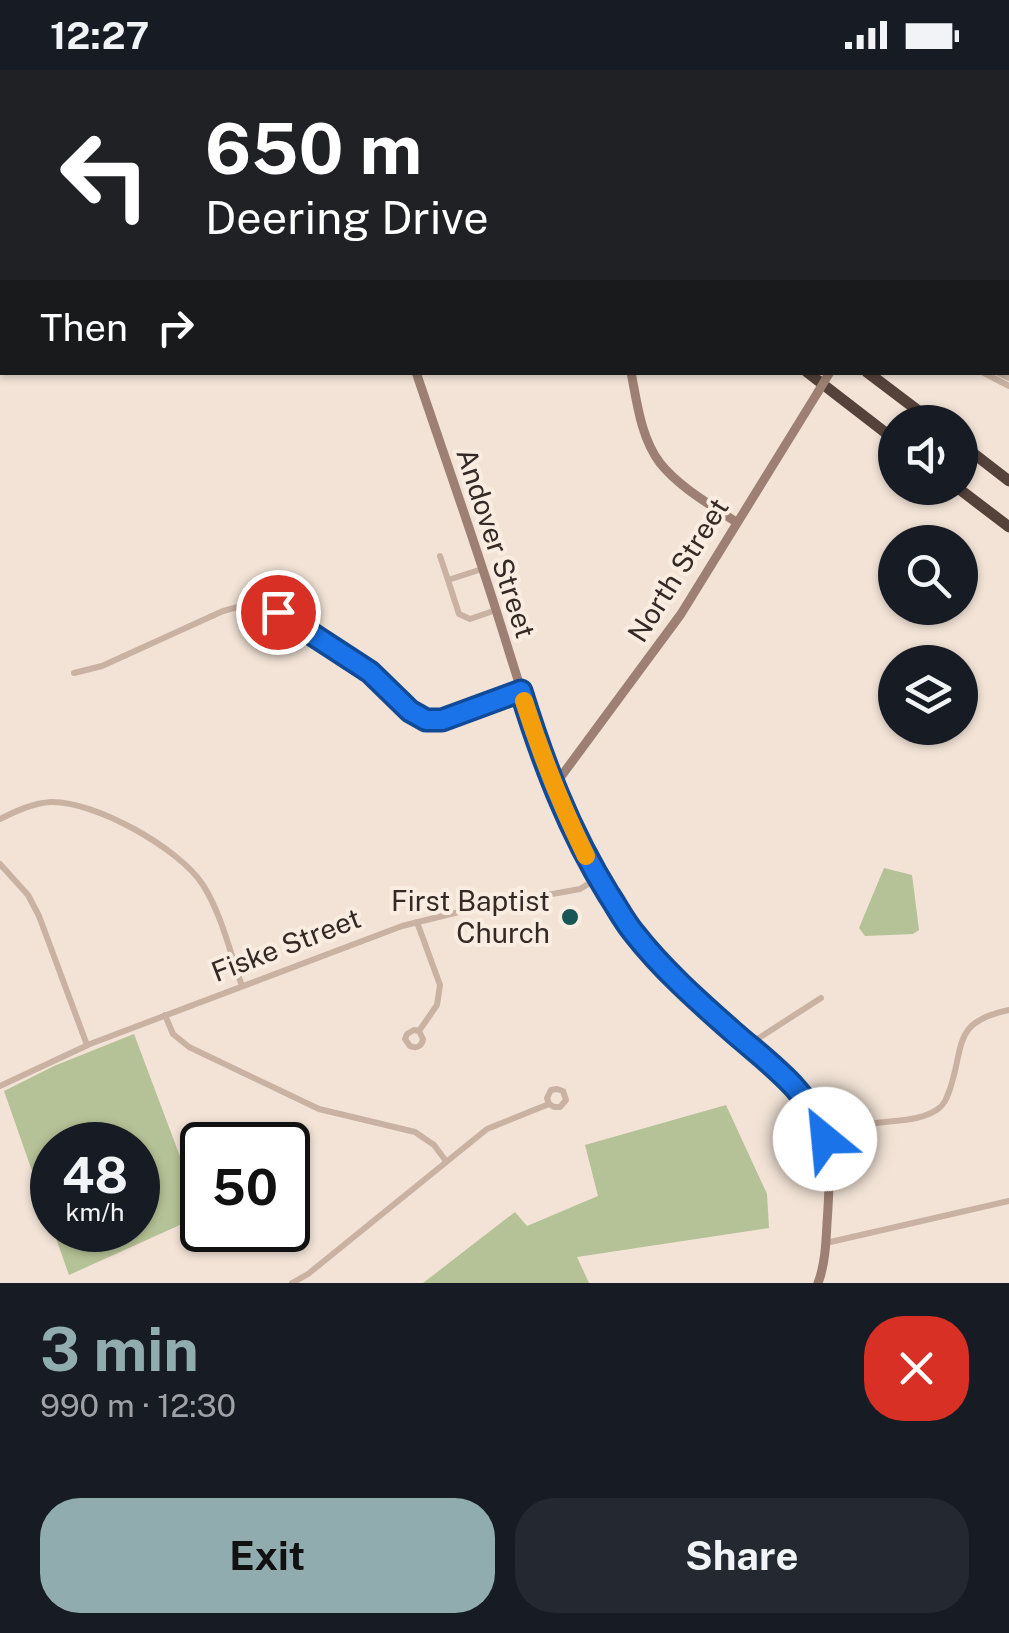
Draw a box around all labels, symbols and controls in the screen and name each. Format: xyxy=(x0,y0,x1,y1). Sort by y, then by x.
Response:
text: 12:27 xyxy=(50,13,149,58)
text: 650 m xyxy=(205,107,422,190)
icon: left xyxy=(40,110,170,240)
text: Deering Drive xyxy=(205,191,489,244)
icon: right xyxy=(148,300,203,355)
text: Then xyxy=(40,305,128,350)
map controls xyxy=(878,405,978,745)
button: sound xyxy=(878,405,978,505)
street label: Andover Street xyxy=(450,444,543,642)
street label: North Street xyxy=(620,492,735,648)
button: search xyxy=(878,525,978,625)
pin xyxy=(236,570,321,655)
icon: arrive xyxy=(251,585,306,640)
button: layers xyxy=(878,645,978,745)
place label: First Baptist Church xyxy=(391,884,550,949)
street label: Fiske Street xyxy=(207,901,365,988)
marker: First Baptist Church xyxy=(559,906,581,928)
position arrow xyxy=(773,1087,877,1191)
speed limit sign: 50 xyxy=(180,1122,310,1252)
text: 48 xyxy=(62,1145,128,1204)
text: km/h xyxy=(66,1197,124,1227)
text: 3 min xyxy=(40,1314,199,1385)
button: close xyxy=(864,1316,969,1421)
text: 990 m · 12:30 xyxy=(40,1387,236,1424)
button: Exit xyxy=(40,1498,495,1613)
button: Share xyxy=(515,1498,969,1613)

